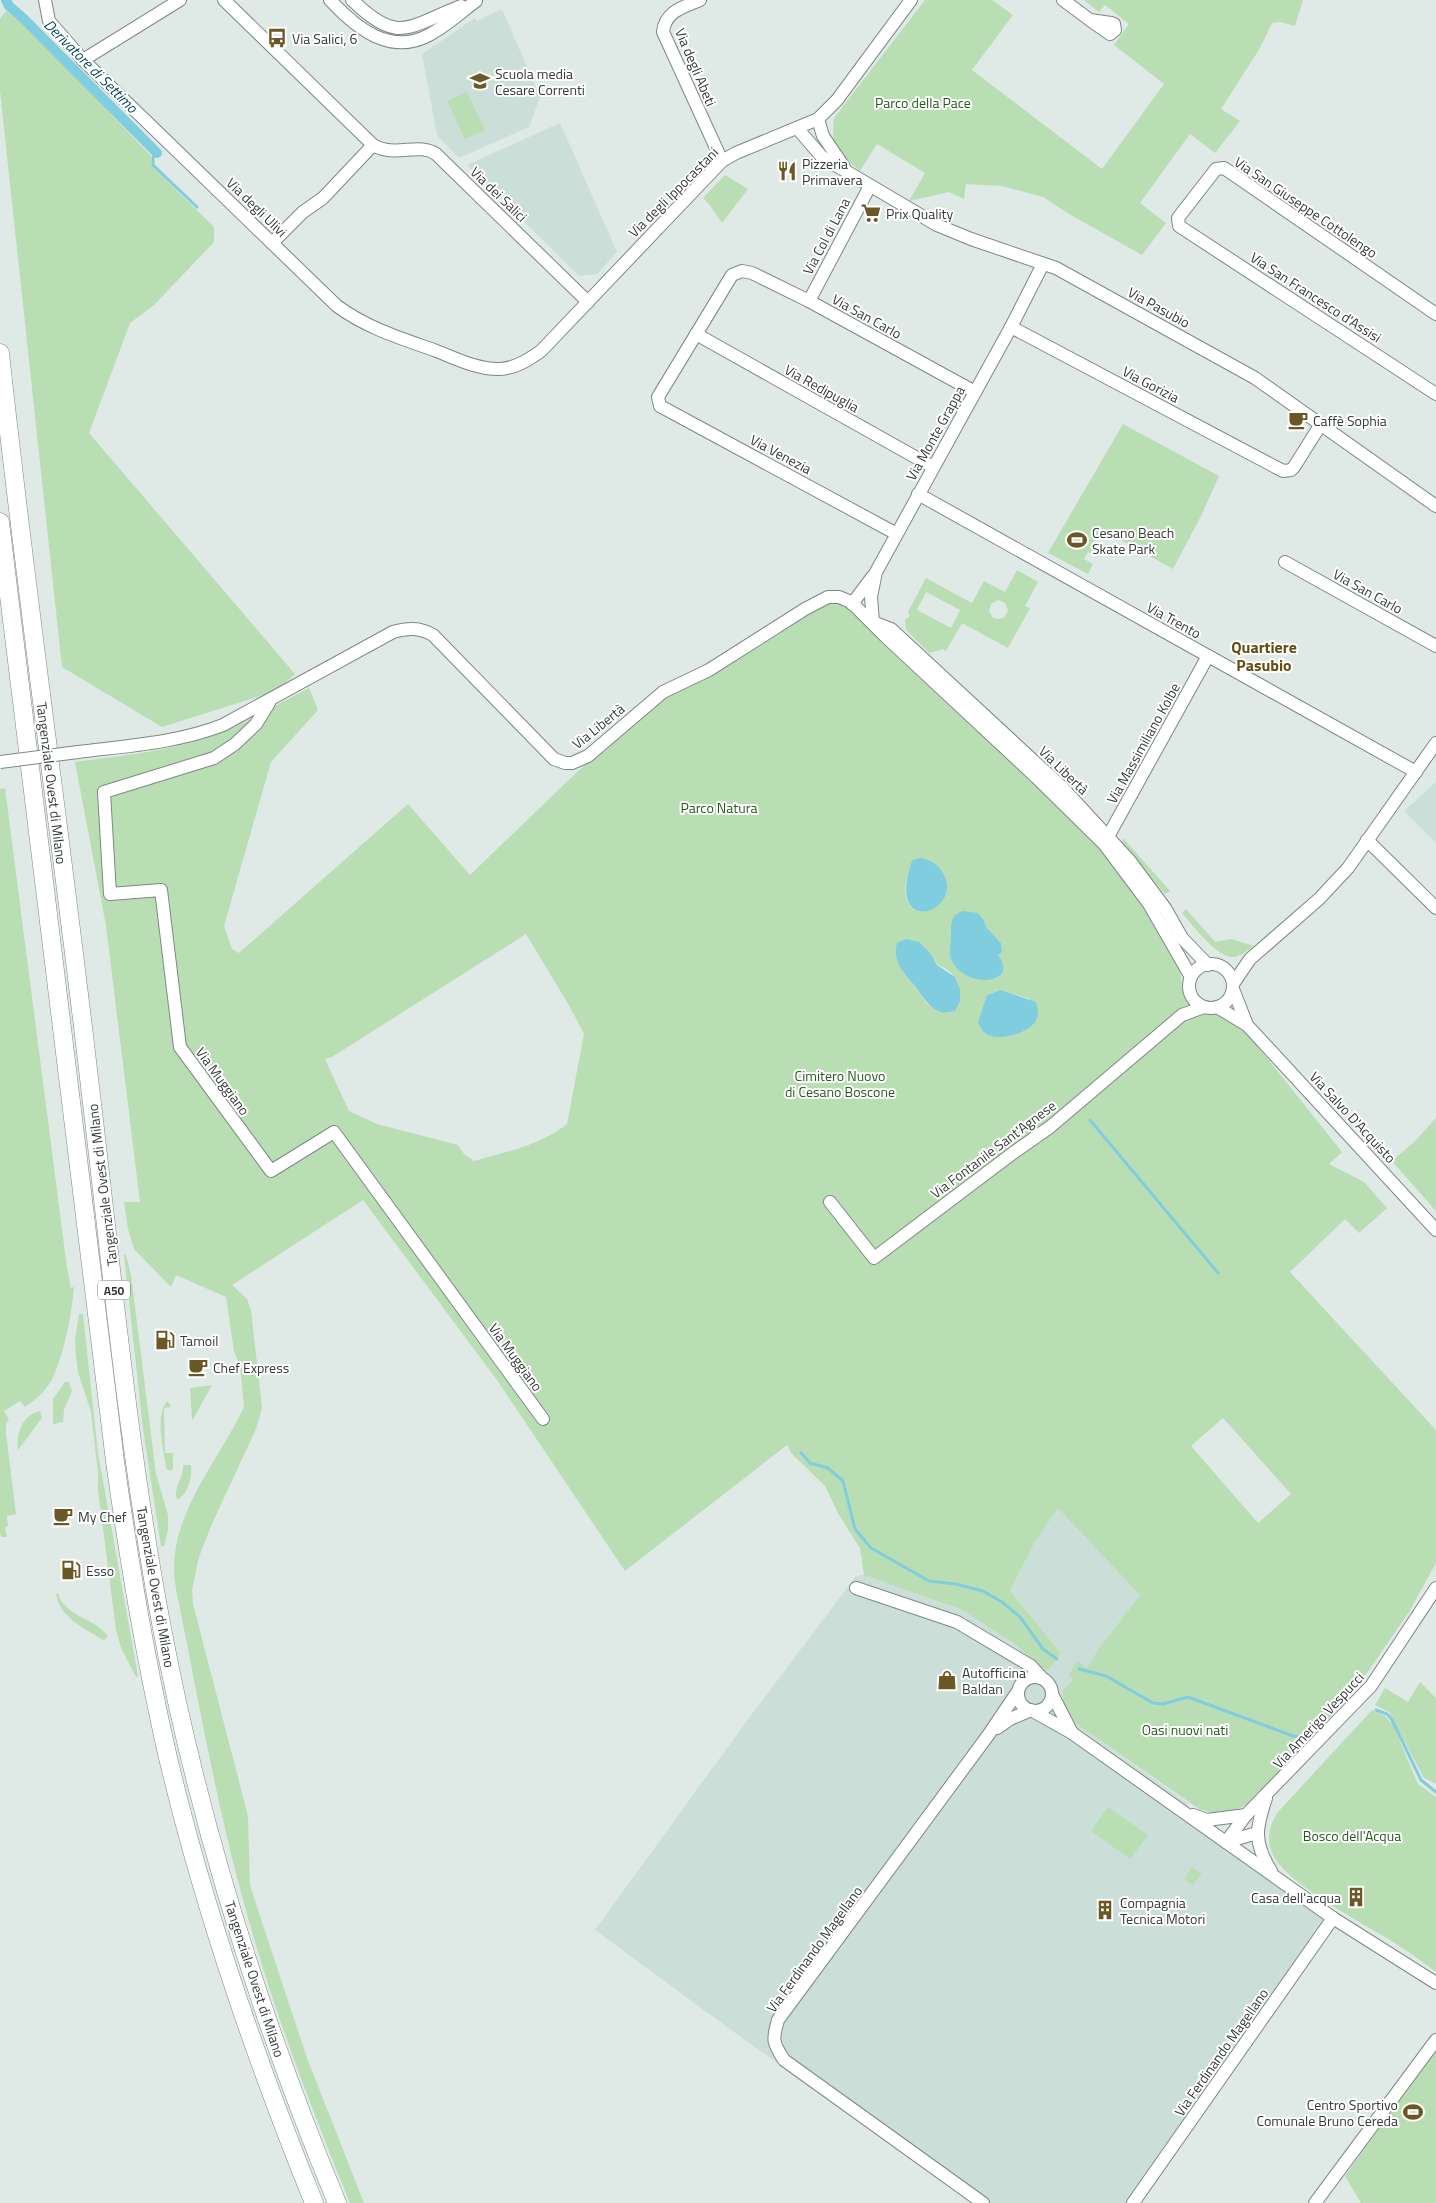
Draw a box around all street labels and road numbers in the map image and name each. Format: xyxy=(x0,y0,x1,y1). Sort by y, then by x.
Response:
street label: Via degli Abeti xyxy=(670,25,722,109)
street label: Via degli Ippocastani xyxy=(623,142,723,242)
street label: Via San Giuseppe Cottolengo xyxy=(1230,151,1382,263)
street label: Via dei Salici xyxy=(466,161,532,227)
street label: Via degli Ulivi xyxy=(222,173,292,241)
street label: Via Col di Lana xyxy=(797,194,855,278)
street label: Via San Francesco d'Assisi xyxy=(1246,247,1386,347)
street label: Via Pasubio xyxy=(1124,281,1194,333)
street label: Via San Carlo xyxy=(828,288,906,344)
street label: Via Redipuglia xyxy=(781,359,863,417)
street label: Via Gorizia xyxy=(1119,360,1183,408)
street label: Via Monte Grappa xyxy=(900,382,970,484)
street label: Via Venezia xyxy=(746,429,816,479)
street label: Via San Carlo xyxy=(1329,563,1407,619)
street label: Via Trento xyxy=(1143,597,1205,643)
street label: Via Massimiliano Kolbe xyxy=(1101,679,1185,807)
street label: Via Libertà xyxy=(567,698,629,754)
street label: Tangenziale Ovest di Milano xyxy=(32,701,72,865)
street label: Via Libertà xyxy=(1034,741,1094,799)
street label: Via Muggiano xyxy=(191,1043,255,1119)
street label: Via Salvo D'Acquisto xyxy=(1305,1066,1401,1168)
street label: Via Fontanile Sant'Agnese xyxy=(926,1095,1060,1203)
street label: Tangenziale Ovest di Milano xyxy=(82,1103,122,1267)
road number: A50 xyxy=(98,1280,130,1300)
street label: Via Muggiano xyxy=(484,1319,548,1395)
street label: Tangenziale Ovest di Milano xyxy=(131,1505,181,1669)
street label: Via Amerigo Vespucci xyxy=(1268,1667,1368,1773)
street label: Via Ferdinando Magellano xyxy=(761,1881,867,2017)
street label: Tangenziale Ovest di Milano xyxy=(220,1898,290,2060)
street label: Via Ferdinando Magellano xyxy=(1169,1984,1273,2120)

